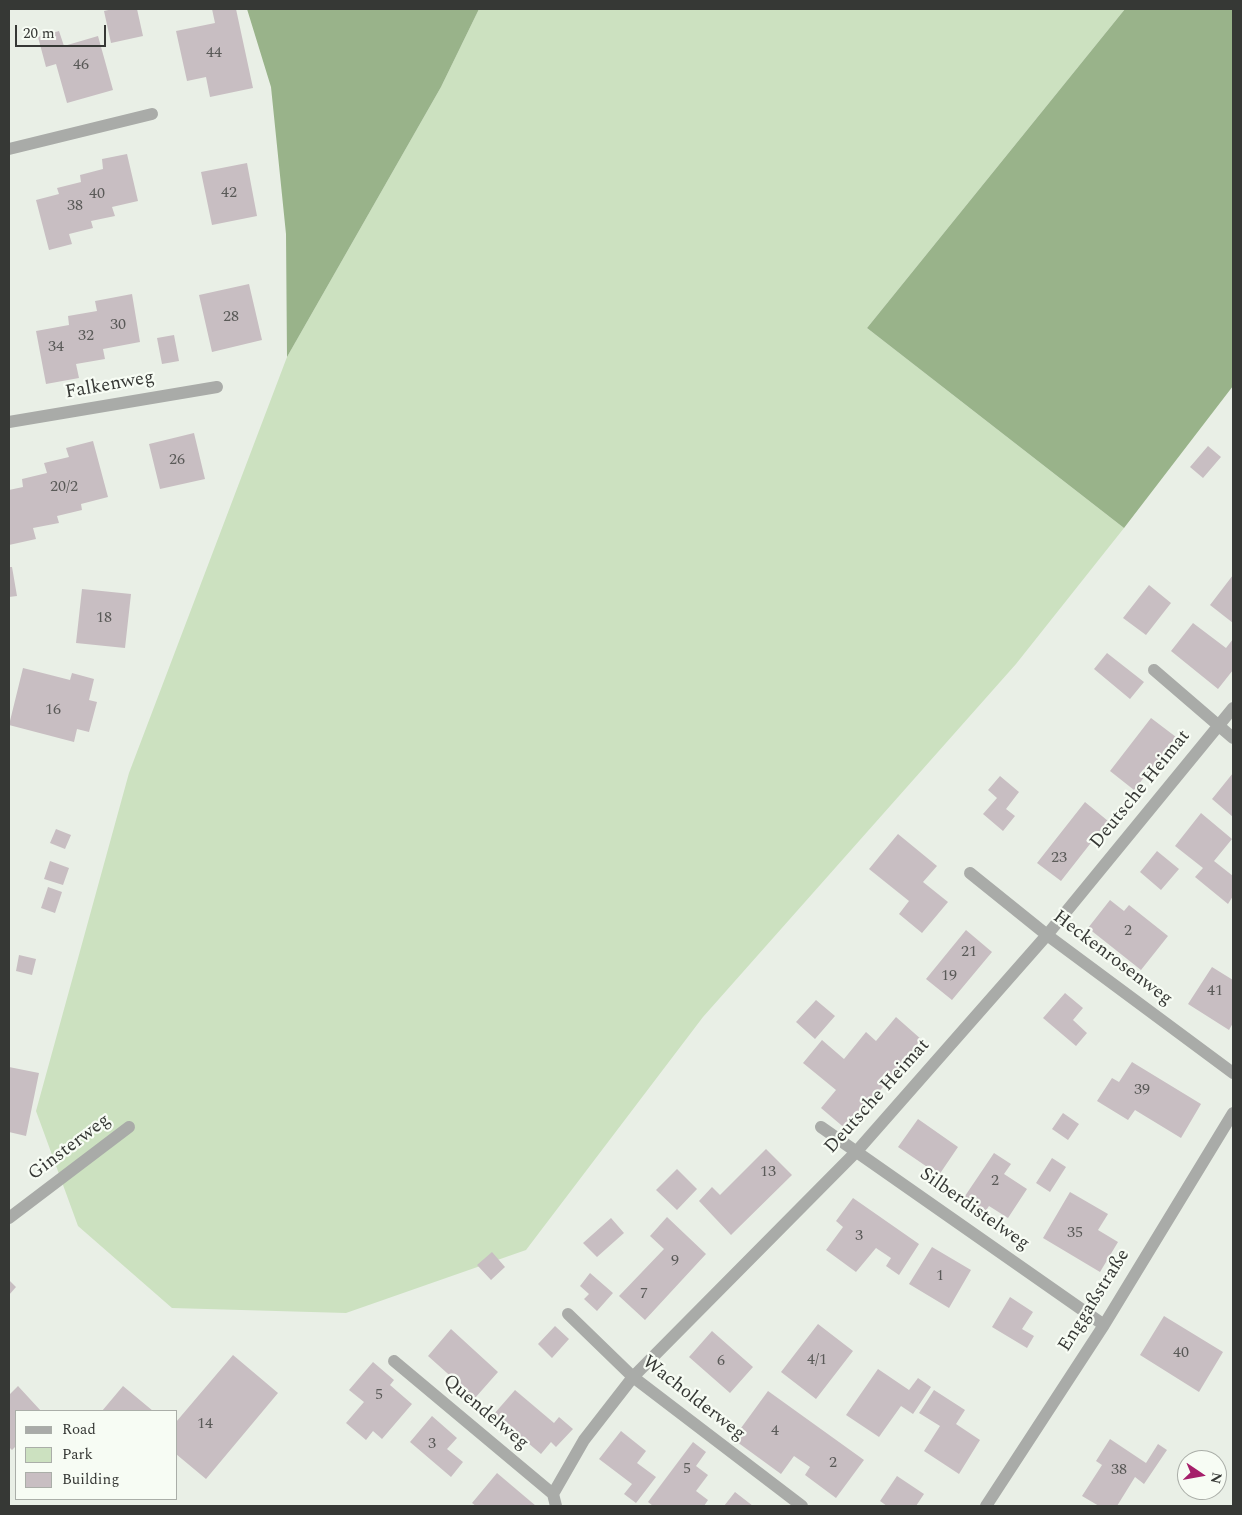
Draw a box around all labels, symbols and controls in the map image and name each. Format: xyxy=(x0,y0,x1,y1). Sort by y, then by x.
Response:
scale bar xyxy=(18,15,109,47)
text: 20 m xyxy=(23,22,55,45)
house number: 44 xyxy=(206,44,222,64)
house number: 46 xyxy=(73,56,89,76)
house number: 42 xyxy=(221,184,237,204)
house number: 40 xyxy=(89,185,105,205)
house number: 38 xyxy=(67,197,83,217)
house number: 28 xyxy=(223,308,239,328)
house number: 30 xyxy=(110,316,126,336)
house number: 32 xyxy=(78,327,94,347)
house number: 34 xyxy=(48,338,64,358)
street label: Falkenweg xyxy=(64,367,156,405)
house number: 26 xyxy=(169,451,185,471)
house number: 20/2 xyxy=(50,478,78,498)
house number: 18 xyxy=(96,609,112,629)
house number: 16 xyxy=(45,701,61,721)
street label: Deutsche Heimat xyxy=(1086,726,1196,854)
house number: 23 xyxy=(1051,849,1067,869)
street label: Heckenrosenweg xyxy=(1048,907,1176,1011)
house number: 2 xyxy=(1124,922,1132,942)
house number: 21 xyxy=(961,943,977,963)
house number: 19 xyxy=(941,967,957,987)
house number: 41 xyxy=(1207,982,1223,1002)
street label: Deutsche Heimat xyxy=(821,1035,935,1159)
house number: 39 xyxy=(1134,1081,1150,1101)
street label: Ginsterweg xyxy=(24,1110,116,1186)
house number: 13 xyxy=(760,1163,776,1183)
street label: Silberdistelweg xyxy=(915,1164,1033,1256)
house number: 2 xyxy=(991,1172,999,1192)
house number: 35 xyxy=(1067,1224,1083,1244)
house number: 3 xyxy=(855,1227,863,1247)
street label: Enggaßstraße xyxy=(1054,1245,1136,1357)
house number: 9 xyxy=(671,1252,679,1272)
house number: 1 xyxy=(936,1267,944,1287)
house number: 7 xyxy=(640,1285,648,1305)
house number: 40 xyxy=(1173,1344,1189,1364)
house number: 4/1 xyxy=(807,1351,827,1371)
street label: Wacholderweg xyxy=(637,1352,749,1446)
house number: 6 xyxy=(717,1352,725,1372)
street label: Quendelweg xyxy=(437,1370,533,1456)
house number: 5 xyxy=(375,1386,383,1406)
legend xyxy=(15,1410,178,1500)
house number: 14 xyxy=(197,1415,213,1435)
text: Road xyxy=(62,1418,96,1441)
house number: 4 xyxy=(771,1422,779,1442)
house number: 3 xyxy=(428,1435,436,1455)
text: Park xyxy=(62,1443,93,1466)
north arrow xyxy=(1177,1450,1227,1500)
house number: 2 xyxy=(829,1454,837,1474)
house number: 5 xyxy=(683,1460,691,1480)
house number: 38 xyxy=(1111,1461,1127,1481)
text: Building xyxy=(62,1468,119,1491)
text: N xyxy=(1205,1470,1228,1486)

